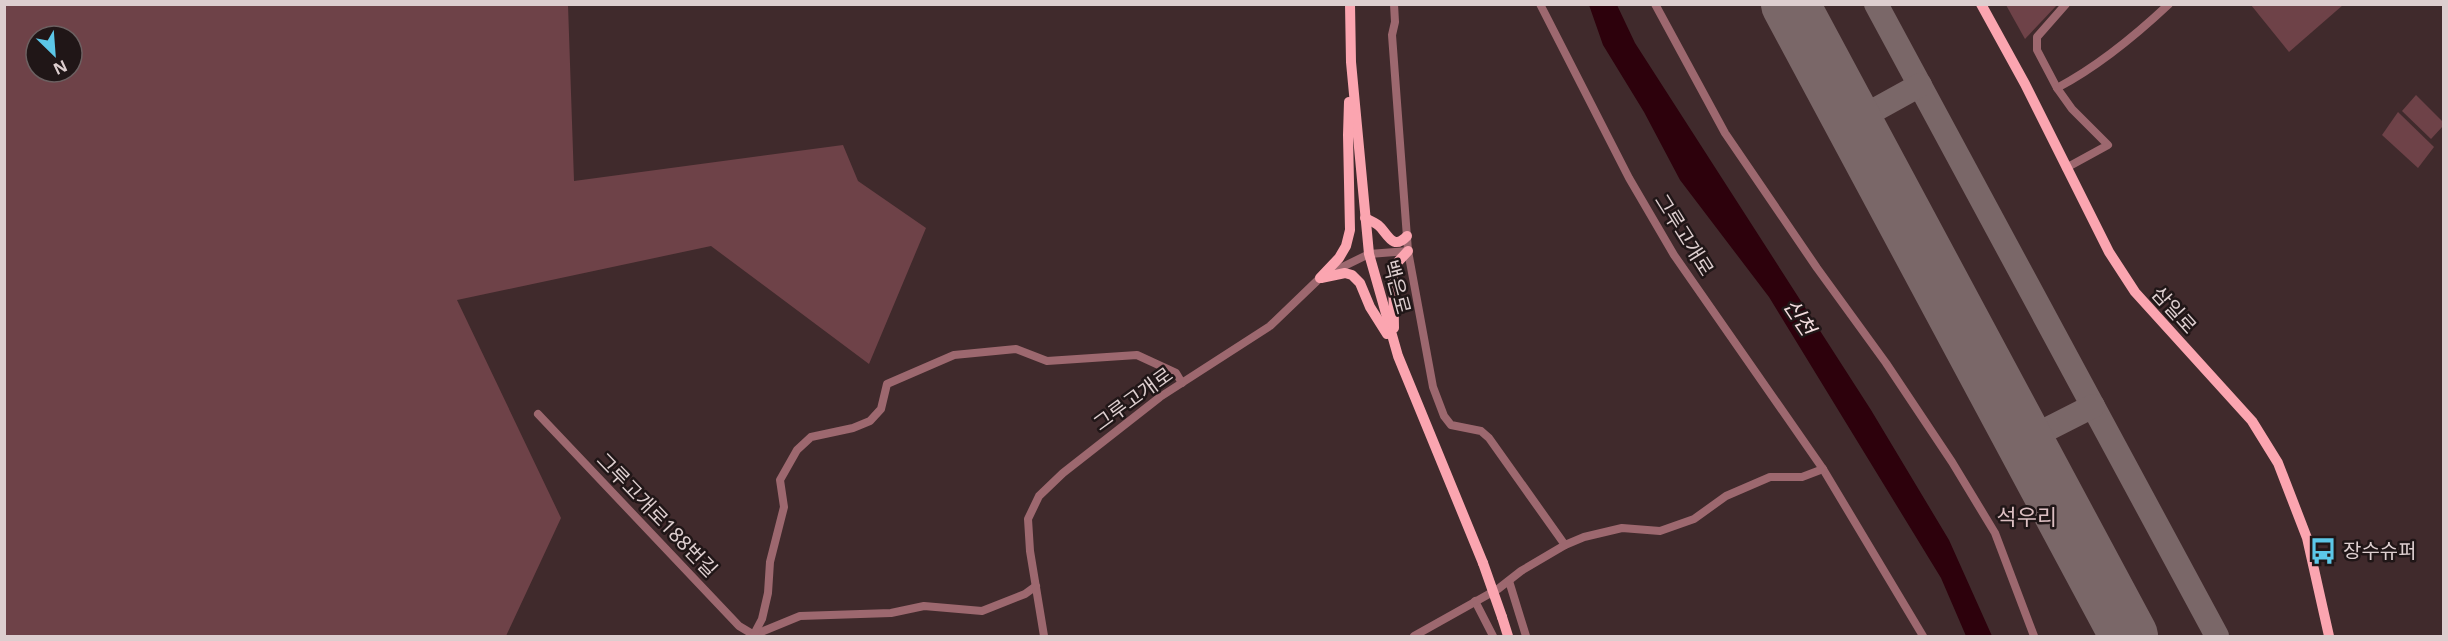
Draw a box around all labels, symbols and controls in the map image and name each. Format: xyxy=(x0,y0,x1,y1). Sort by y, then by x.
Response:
north arrow xyxy=(24,24,84,84)
text: N xyxy=(50,55,71,80)
street label: 그루고개로 xyxy=(1649,189,1720,281)
street label: 백은로 xyxy=(1377,257,1418,317)
street label: 삼일로 xyxy=(2146,280,2203,339)
water label: 신천 xyxy=(1777,293,1824,343)
street label: 그루고개로 xyxy=(1088,361,1178,437)
street label: 그루고개로188번길 xyxy=(591,447,724,583)
district label: 석우리 xyxy=(1997,501,2057,531)
bus stop icon: 장수슈퍼 xyxy=(2308,536,2338,566)
place label: 장수슈퍼 xyxy=(2343,537,2417,564)

